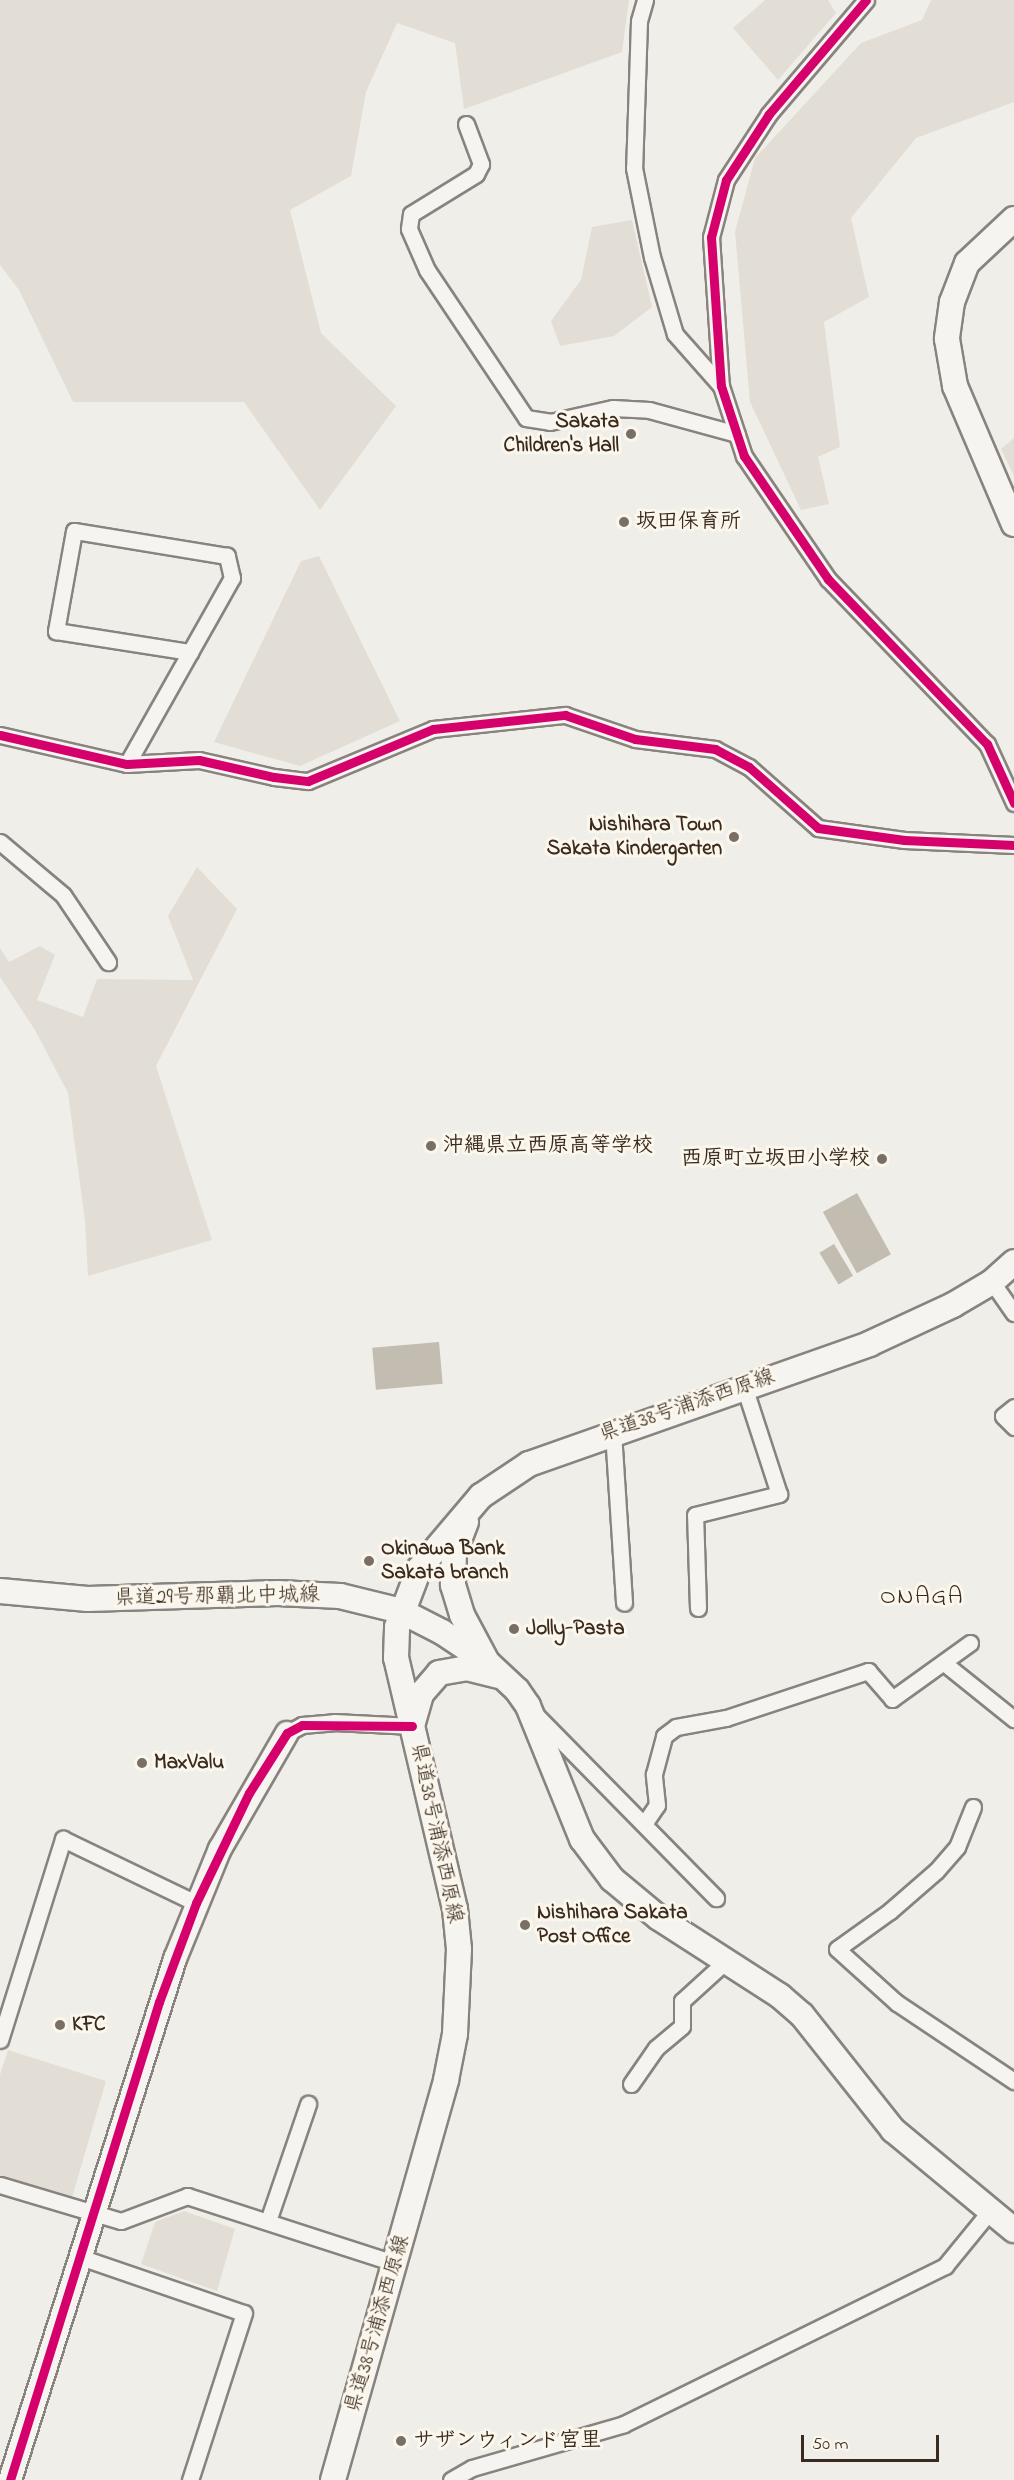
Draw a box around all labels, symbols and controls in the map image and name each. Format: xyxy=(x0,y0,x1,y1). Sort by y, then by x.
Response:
place label: Sakata Children's Hall xyxy=(503,409,619,459)
marker: Sakata Children's Hall xyxy=(624,427,638,441)
place label: 坂田保育所 xyxy=(636,509,741,535)
marker: 坂田保育所 xyxy=(617,515,631,529)
place label: Nishihara Town Sakata Kindergarten xyxy=(547,812,722,862)
marker: Nishihara Town Sakata Kindergarten xyxy=(727,830,741,844)
place label: 沖縄県立西原高等学校 xyxy=(443,1133,653,1159)
marker: 沖縄県立西原高等学校 xyxy=(424,1139,438,1153)
place label: 西原町立坂田小学校 xyxy=(681,1146,870,1172)
marker: 西原町立坂田小学校 xyxy=(875,1152,889,1166)
street label: 県道38号浦添西原線 xyxy=(596,1364,778,1448)
place label: Okinawa Bank Sakata branch xyxy=(381,1536,509,1586)
marker: Okinawa Bank Sakata branch xyxy=(362,1554,376,1568)
street label: 県道29号那覇北中城線 xyxy=(114,1583,320,1611)
district label: ONAGA xyxy=(880,1584,964,1612)
place label: Jolly-Pasta xyxy=(526,1616,624,1642)
marker: Jolly-Pasta xyxy=(507,1622,521,1636)
street label: 県道38号浦添西原線 xyxy=(404,1740,468,1926)
place label: MaxValu xyxy=(154,1750,224,1776)
marker: MaxValu xyxy=(135,1756,149,1770)
place label: Nishihara Sakata Post Office xyxy=(537,1900,688,1950)
marker: Nishihara Sakata Post Office xyxy=(518,1918,532,1932)
place label: KFC xyxy=(72,2012,106,2038)
marker: KFC xyxy=(53,2018,67,2032)
street label: 県道38号浦添西原線 xyxy=(340,2232,416,2416)
scale bar xyxy=(804,2423,942,2461)
place label: サザンウィンド宮里 xyxy=(413,2428,602,2454)
text: 50 m xyxy=(812,2432,849,2458)
marker: サザンウィンド宮里 xyxy=(394,2434,408,2448)

